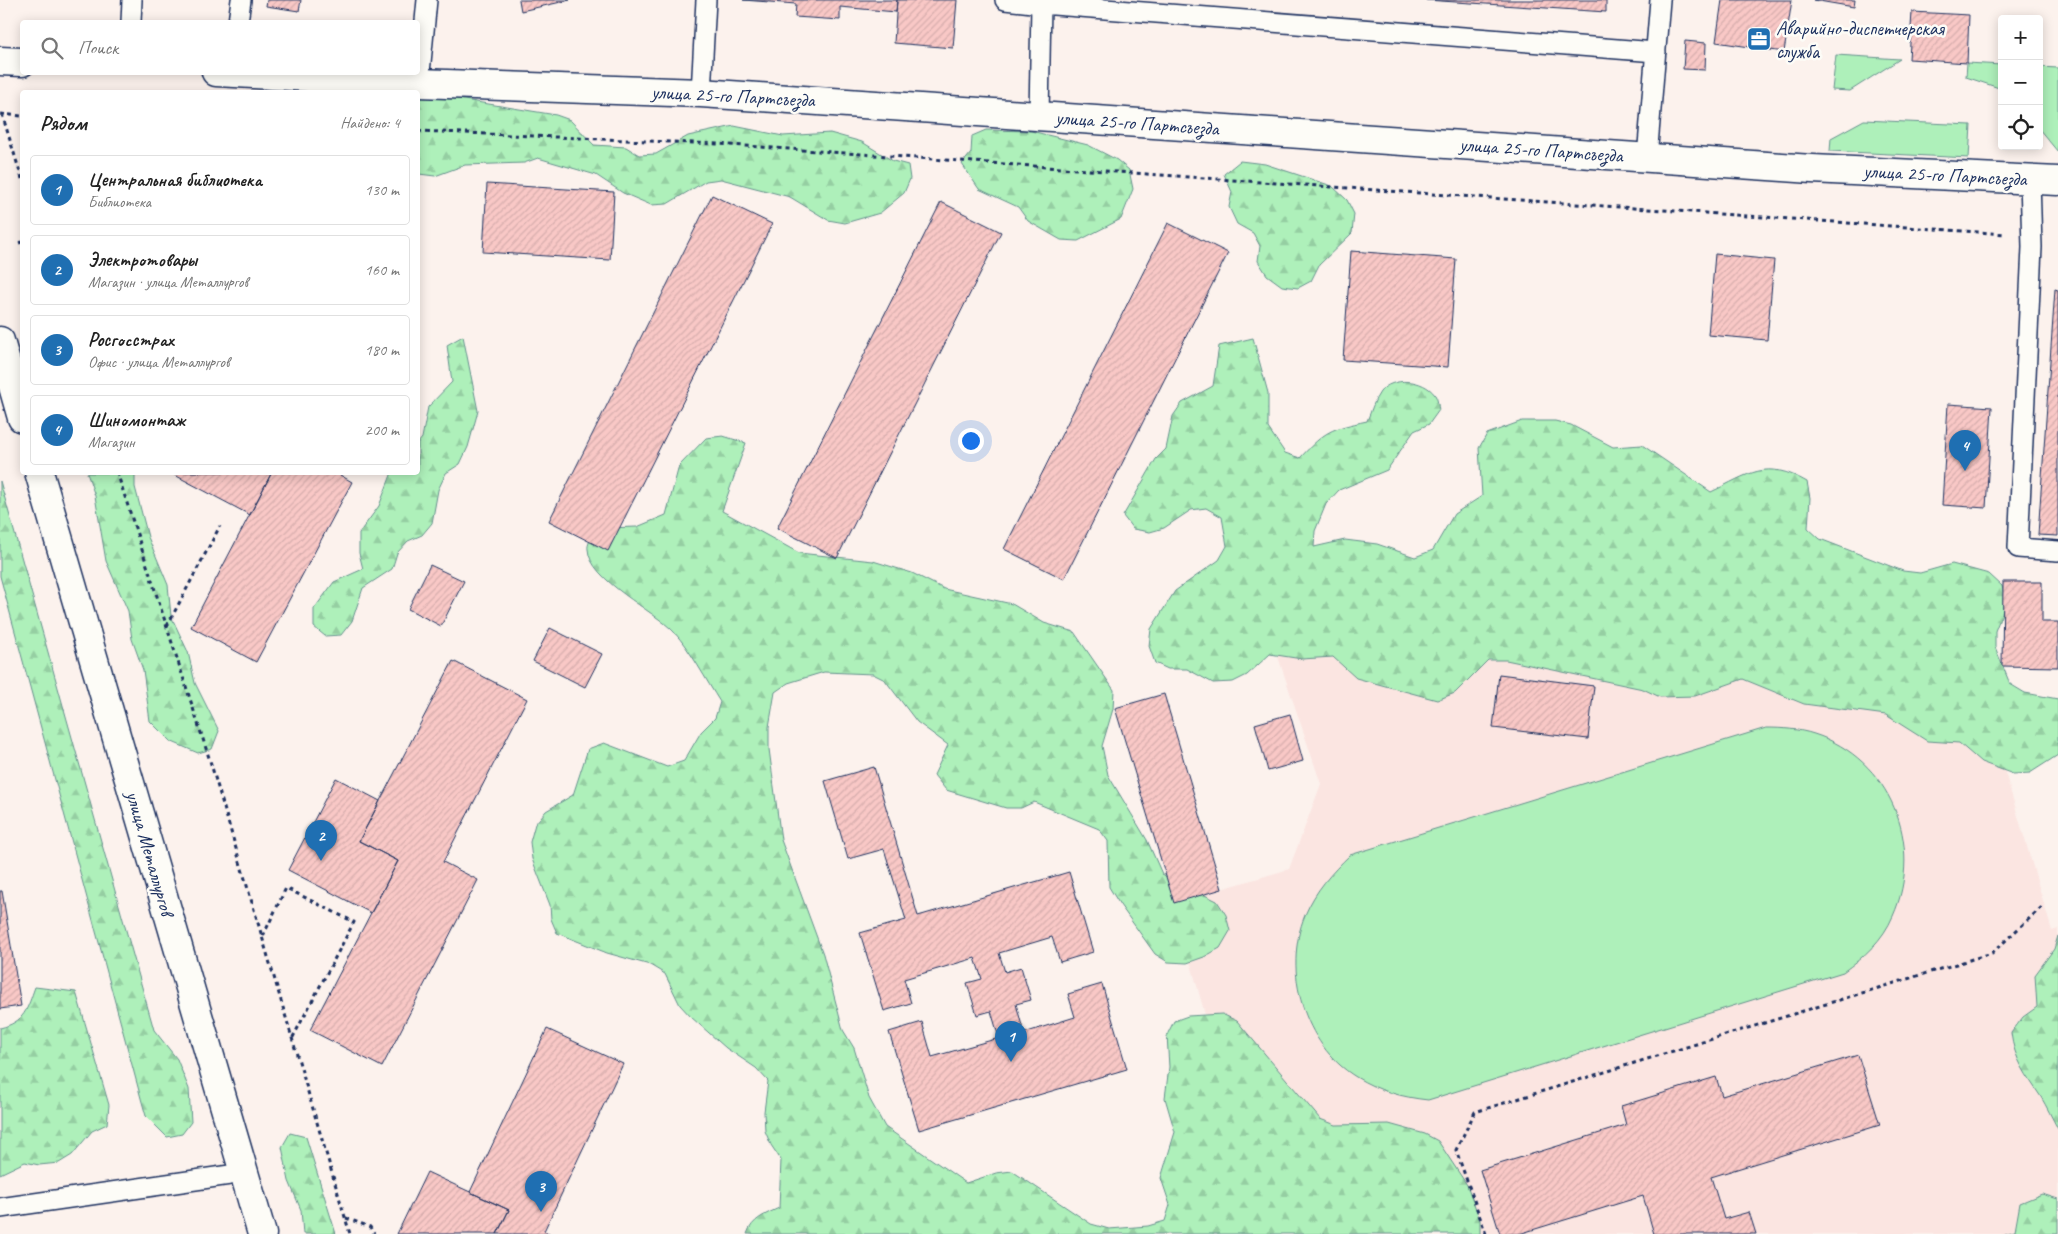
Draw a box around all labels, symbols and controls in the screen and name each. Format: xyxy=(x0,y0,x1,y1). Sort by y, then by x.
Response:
map controls xyxy=(1998,15,2043,150)
button: + xyxy=(1998,15,2043,60)
place label: Аварийно-диспетчерская служба xyxy=(1776,16,1946,64)
search box xyxy=(20,20,420,75)
office icon: Аварийно-диспетчерская служба xyxy=(1746,26,1772,52)
icon: search xyxy=(38,34,66,62)
text: Поиск xyxy=(78,36,118,60)
button: − xyxy=(1998,60,2043,105)
street label: улица 25-го Партсъезда xyxy=(650,79,817,114)
street label: улица 25-го Партсъезда xyxy=(1053,105,1221,142)
button: locate xyxy=(1998,105,2043,150)
text: Рядом xyxy=(40,110,87,136)
text: Найдено: 4 xyxy=(340,113,400,133)
street label: улица 25-го Партсъезда xyxy=(1457,132,1625,169)
street label: улица 25-го Партсъезда xyxy=(1862,158,2029,193)
text: Центральная библиотека xyxy=(88,168,262,192)
text: 1 xyxy=(53,180,61,200)
text: 130 m xyxy=(365,180,399,200)
text: Библиотека xyxy=(88,192,151,212)
text: Электротовары xyxy=(88,248,197,272)
text: 2 xyxy=(53,260,61,280)
text: 160 m xyxy=(365,260,399,280)
text: Магазин · улица Металлургов xyxy=(88,272,248,292)
text: Росгосстрах xyxy=(88,328,174,352)
text: 3 xyxy=(53,340,61,360)
text: 180 m xyxy=(365,340,399,360)
text: Офис · улица Металлургов xyxy=(88,352,229,372)
text: Шиномонтаж xyxy=(88,408,185,432)
text: 4 xyxy=(53,420,61,440)
text: 200 m xyxy=(365,420,399,440)
your location xyxy=(958,428,984,454)
pin: 4 xyxy=(1949,430,1981,471)
text: Магазин xyxy=(88,432,135,452)
street label: улица Металлургов xyxy=(120,787,181,921)
pin: 2 xyxy=(305,820,337,861)
pin: 1 xyxy=(995,1021,1027,1062)
pin: 3 xyxy=(525,1171,557,1212)

